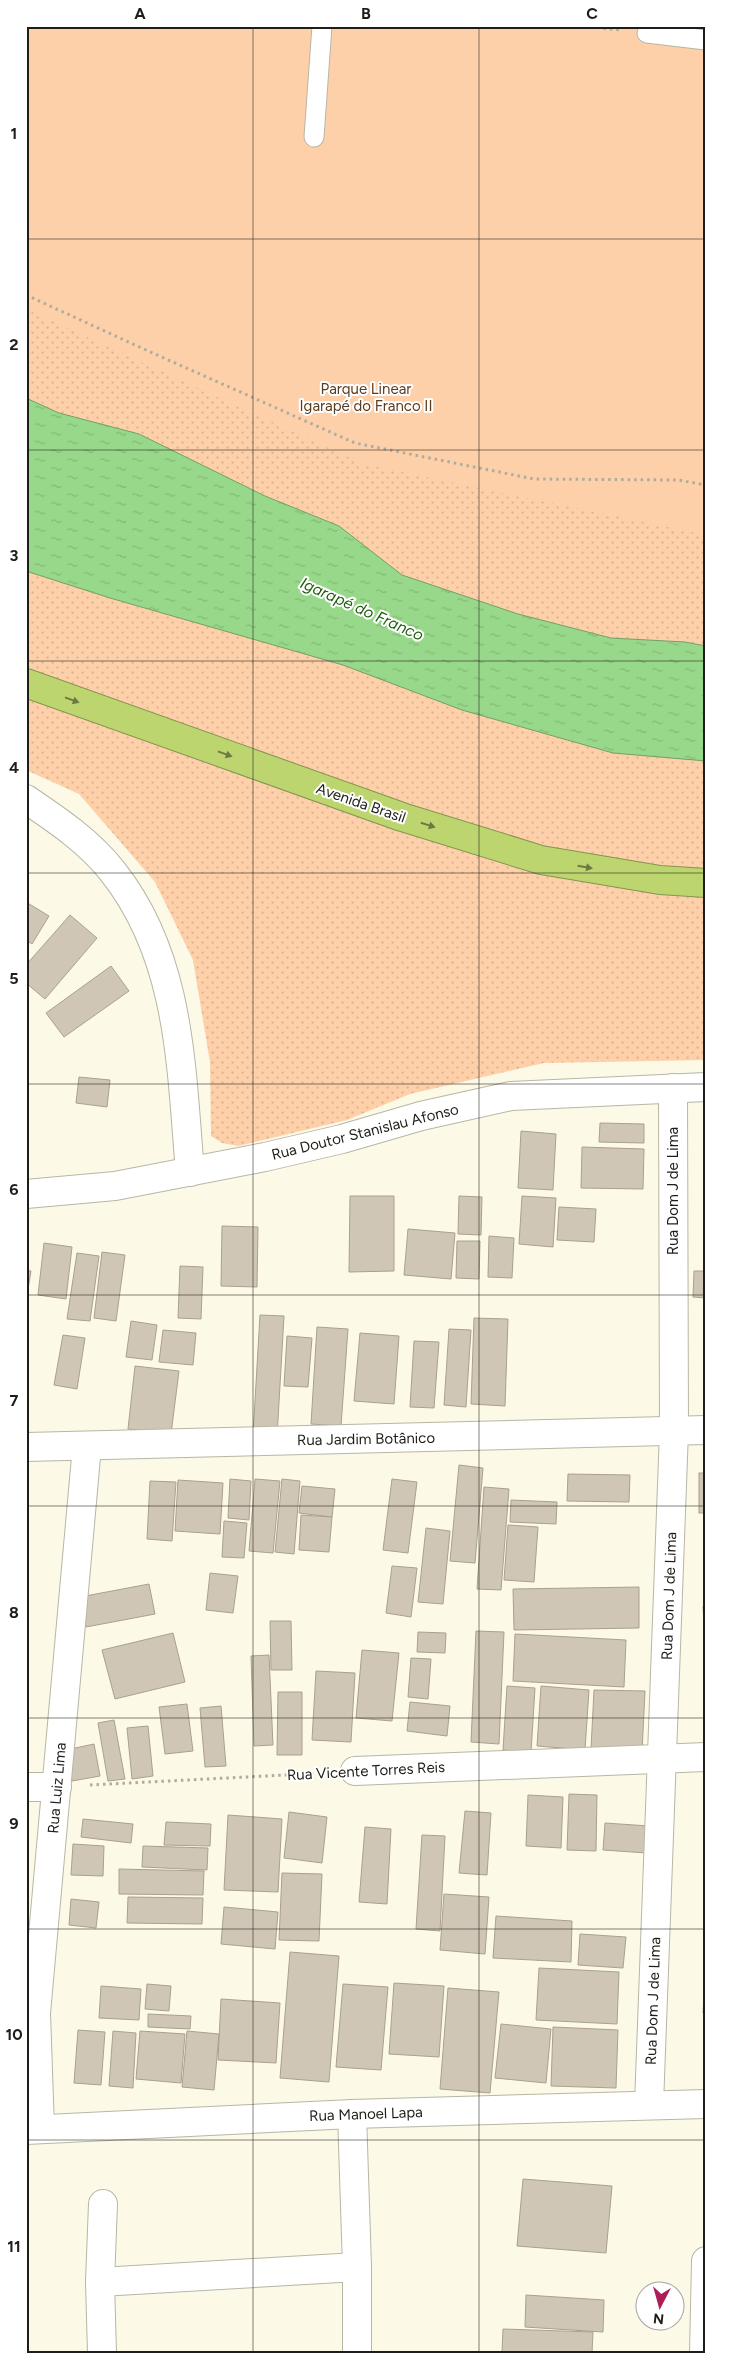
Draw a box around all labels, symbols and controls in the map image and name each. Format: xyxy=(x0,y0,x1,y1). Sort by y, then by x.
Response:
text: A xyxy=(134,4,146,23)
text: B xyxy=(361,4,371,23)
text: C xyxy=(586,4,598,23)
text: 1 xyxy=(11,124,17,143)
text: 2 xyxy=(9,335,19,354)
park label: Parque Linear Igarapé do Franco II xyxy=(300,380,432,415)
text: 3 xyxy=(10,546,19,565)
water label: Igarapé do Franco xyxy=(297,573,427,645)
one-way arrow xyxy=(65,696,80,704)
one-way arrow xyxy=(218,750,233,758)
text: 4 xyxy=(9,758,19,777)
street label: Avenida Brasil xyxy=(314,779,408,827)
one-way arrow xyxy=(421,822,436,830)
one-way arrow xyxy=(577,864,593,872)
text: 5 xyxy=(9,969,19,988)
street label: Rua Doutor Stanislau Afonso xyxy=(269,1100,461,1164)
street label: Rua Dom J de Lima xyxy=(664,1127,682,1255)
text: 6 xyxy=(9,1180,19,1199)
text: 7 xyxy=(10,1391,19,1410)
street label: Rua Jardim Botânico xyxy=(297,1429,435,1449)
street label: Rua Dom J de Lima xyxy=(658,1532,680,1660)
text: 8 xyxy=(9,1603,19,1622)
street label: Rua Luiz Lima xyxy=(44,1742,70,1834)
street label: Rua Vicente Torres Reis xyxy=(286,1758,446,1784)
text: 9 xyxy=(9,1814,19,1833)
street label: Rua Dom J de Lima xyxy=(642,1937,664,2065)
text: 10 xyxy=(5,2025,23,2044)
street label: Rua Manoel Lapa xyxy=(309,2103,423,2125)
text: 11 xyxy=(7,2237,21,2256)
north arrow xyxy=(634,2282,684,2332)
text: N xyxy=(652,2309,665,2327)

